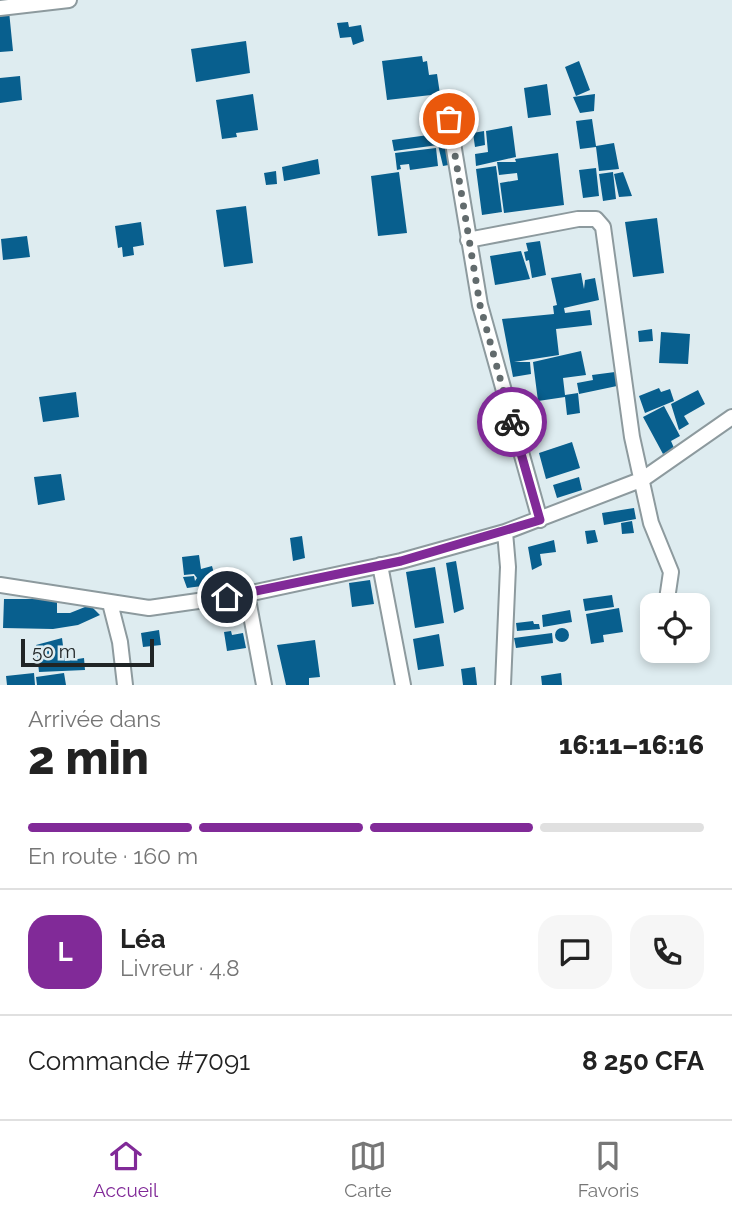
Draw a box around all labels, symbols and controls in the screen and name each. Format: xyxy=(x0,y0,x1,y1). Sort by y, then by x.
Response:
pin xyxy=(419,89,479,149)
icon: bag xyxy=(430,100,468,138)
courier xyxy=(477,387,547,457)
icon: bike xyxy=(493,403,531,441)
pin xyxy=(197,567,257,627)
icon: home xyxy=(208,578,246,616)
map controls xyxy=(640,593,710,663)
button: locate xyxy=(640,593,710,663)
scale bar xyxy=(21,636,154,668)
text: 50 m xyxy=(32,640,76,662)
text: Arrivée dans xyxy=(28,705,161,732)
text: 16:11–16:16 xyxy=(559,730,704,760)
text: 2 min xyxy=(28,731,149,785)
text: En route · 160 m xyxy=(28,842,198,869)
button: chat xyxy=(538,915,612,989)
button: phone xyxy=(630,915,704,989)
text: Léa xyxy=(120,924,166,954)
text: L xyxy=(57,937,73,967)
text: Livreur · 4.8 xyxy=(120,954,240,981)
text: Commande #7091 xyxy=(28,1046,250,1076)
text: 8 250 CFA xyxy=(582,1046,704,1076)
tab: Accueil xyxy=(93,1137,158,1201)
tab: Carte xyxy=(344,1137,392,1201)
tab: Favoris xyxy=(578,1137,639,1201)

